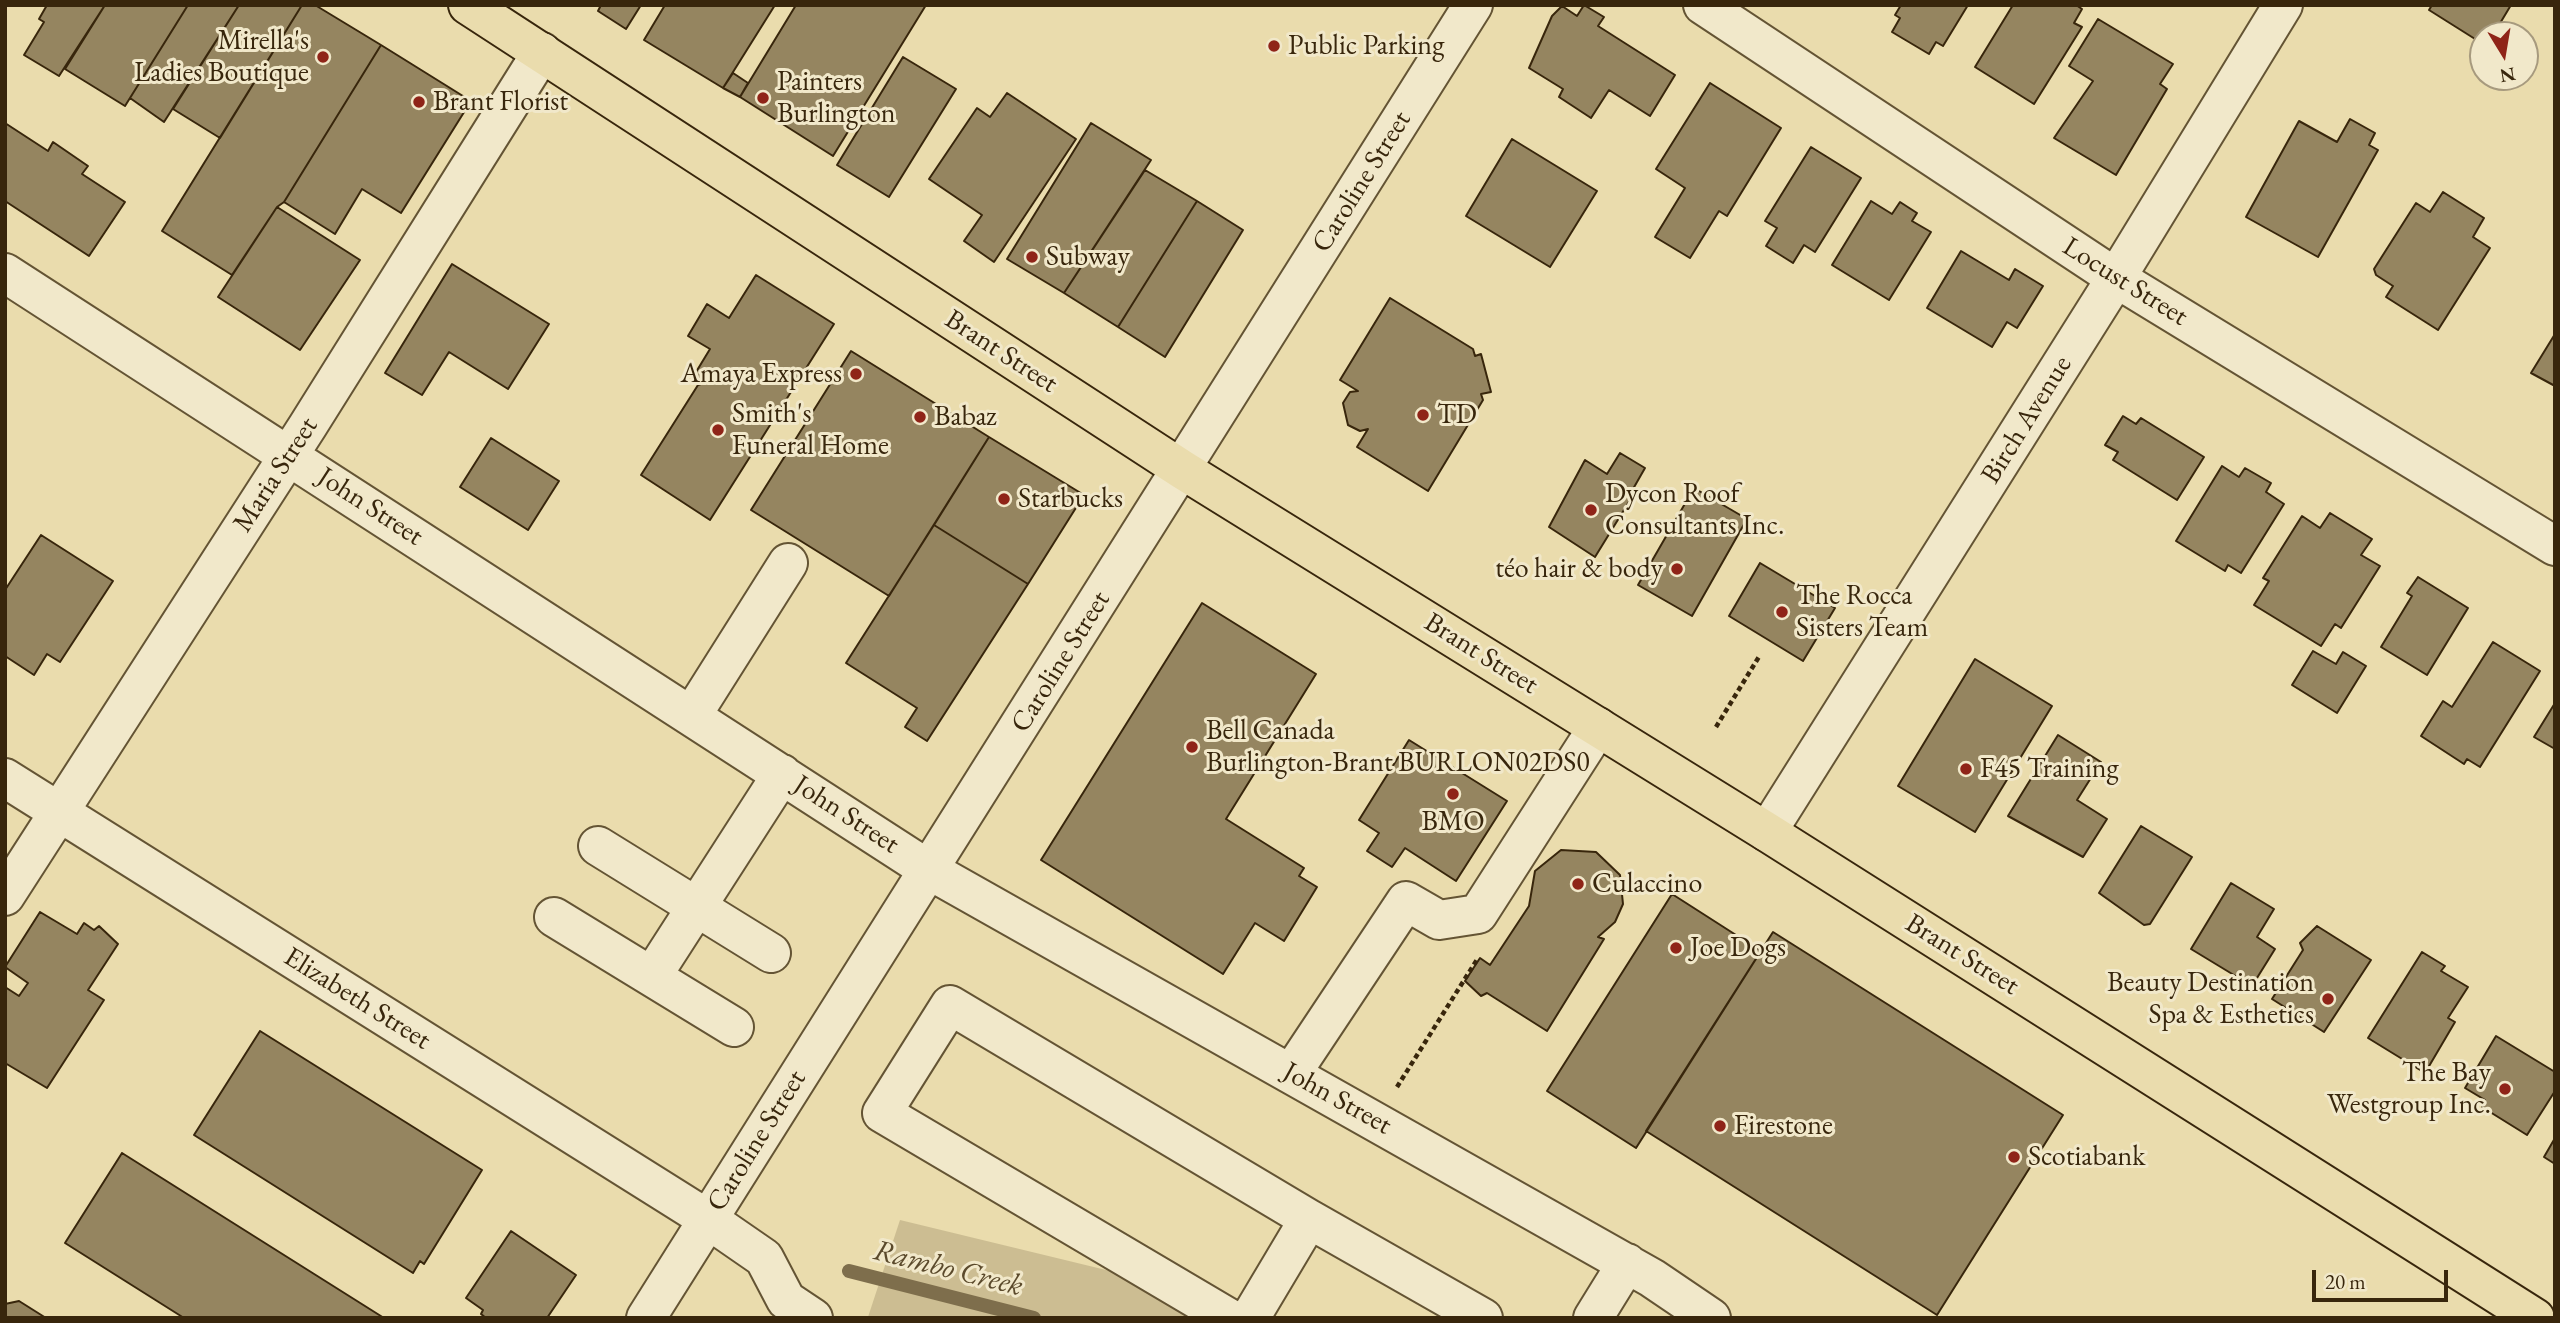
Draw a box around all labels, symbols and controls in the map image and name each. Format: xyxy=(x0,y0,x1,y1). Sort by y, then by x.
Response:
north arrow xyxy=(2469,21,2539,91)
place label: Mirella's Ladies Boutique xyxy=(134,24,309,90)
place label: Public Parking xyxy=(1288,29,1444,63)
marker: Public Parking xyxy=(1266,38,1282,54)
marker: Mirella's Ladies Boutique xyxy=(315,49,331,65)
text: N xyxy=(2498,61,2518,89)
place label: Painters Burlington xyxy=(777,65,896,131)
place label: Brant Florist xyxy=(433,85,568,119)
marker: Painters Burlington xyxy=(755,90,771,106)
marker: Brant Florist xyxy=(411,94,427,110)
street label: Caroline Street xyxy=(1305,105,1419,259)
street label: Locust Street xyxy=(2056,230,2194,334)
place label: Subway xyxy=(1046,240,1130,274)
marker: Subway xyxy=(1024,249,1040,265)
street label: Brant Street xyxy=(938,303,1064,401)
street label: Birch Avenue xyxy=(1974,350,2080,490)
place label: Amaya Express xyxy=(681,357,842,391)
marker: Amaya Express xyxy=(848,366,864,382)
place label: Smith's Funeral Home xyxy=(732,397,889,463)
place label: TD xyxy=(1437,398,1477,432)
place label: Babaz xyxy=(934,400,997,434)
marker: TD xyxy=(1415,407,1431,423)
marker: Babaz xyxy=(912,409,928,425)
street label: Maria Street xyxy=(226,411,326,539)
marker: Smith's Funeral Home xyxy=(710,422,726,438)
street label: John Street xyxy=(311,460,429,554)
place label: Dycon Roof Consultants Inc. xyxy=(1605,477,1784,543)
place label: Starbucks xyxy=(1018,482,1123,516)
marker: Starbucks xyxy=(996,491,1012,507)
marker: Dycon Roof Consultants Inc. xyxy=(1583,502,1599,518)
place label: téo hair & body xyxy=(1495,552,1663,586)
marker: téo hair & body xyxy=(1669,561,1685,577)
place label: The Rocca Sisters Team xyxy=(1796,579,1928,645)
street label: Caroline Street xyxy=(1004,585,1118,739)
marker: The Rocca Sisters Team xyxy=(1774,604,1790,620)
street label: Brant Street xyxy=(1418,606,1544,702)
place label: Bell Canada Burlington-Brant BURLON02DS0 xyxy=(1206,714,1590,780)
marker: Bell Canada Burlington-Brant BURLON02DS0 xyxy=(1184,739,1200,755)
place label: F45 Training xyxy=(1980,752,2119,786)
marker: F45 Training xyxy=(1958,761,1974,777)
street label: John Street xyxy=(787,768,905,862)
marker: BMO xyxy=(1445,786,1461,802)
place label: BMO xyxy=(1421,805,1485,839)
place label: Culaccino xyxy=(1592,867,1702,901)
marker: Culaccino xyxy=(1570,876,1586,892)
street label: Brant Street xyxy=(1899,907,2025,1003)
place label: Joe Dogs xyxy=(1690,931,1786,965)
marker: Joe Dogs xyxy=(1668,940,1684,956)
street label: Elizabeth Street xyxy=(277,941,437,1057)
place label: Beauty Destination Spa & Esthetics xyxy=(2107,966,2314,1032)
marker: Beauty Destination Spa & Esthetics xyxy=(2320,991,2336,1007)
street label: John Street xyxy=(1277,1055,1397,1143)
place label: The Bay Westgroup Inc. xyxy=(2327,1056,2491,1122)
street label: Caroline Street xyxy=(700,1064,814,1218)
marker: The Bay Westgroup Inc. xyxy=(2497,1081,2513,1097)
place label: Firestone xyxy=(1734,1109,1833,1143)
marker: Firestone xyxy=(1712,1118,1728,1134)
place label: Scotiabank xyxy=(2028,1140,2145,1174)
marker: Scotiabank xyxy=(2006,1149,2022,1165)
water label: Rambo Creek xyxy=(870,1233,1026,1305)
scale bar xyxy=(2315,1256,2452,1300)
text: 20 m xyxy=(2325,1268,2366,1295)

